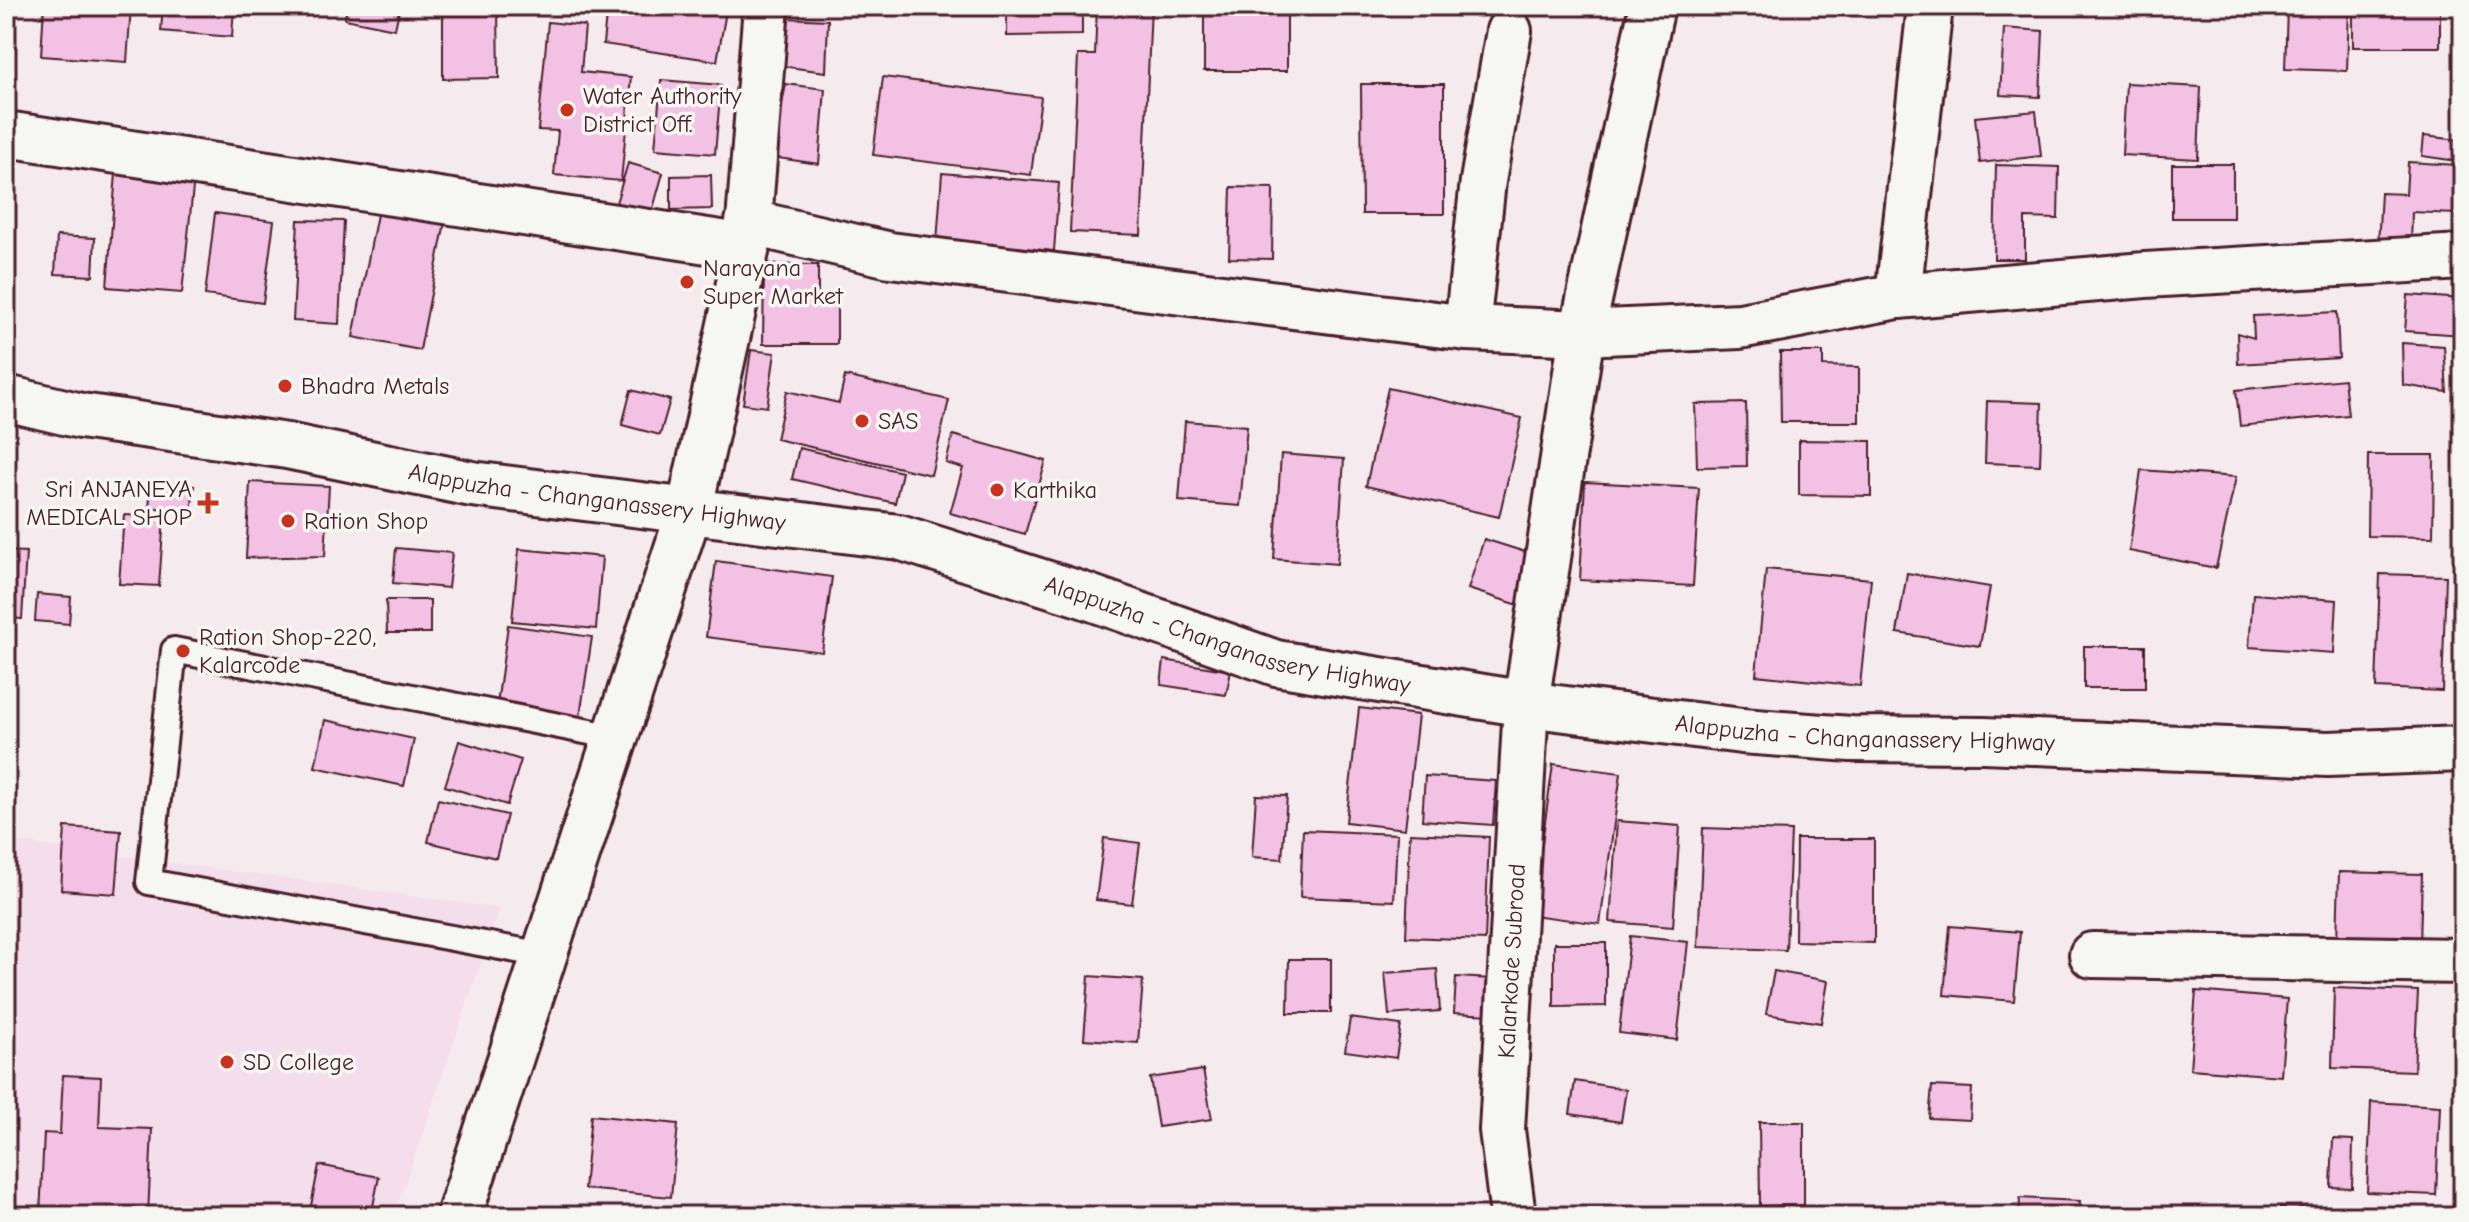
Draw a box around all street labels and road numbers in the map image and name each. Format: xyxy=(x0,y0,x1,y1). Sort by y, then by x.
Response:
street label: Alappuzha - Changanassery Highway xyxy=(406,457,788,537)
street label: Alappuzha - Changanassery Highway xyxy=(1041,570,1413,699)
street label: Alappuzha - Changanassery Highway xyxy=(1673,709,2056,757)
street label: Kalarkode Subroad xyxy=(1492,863,1531,1059)

